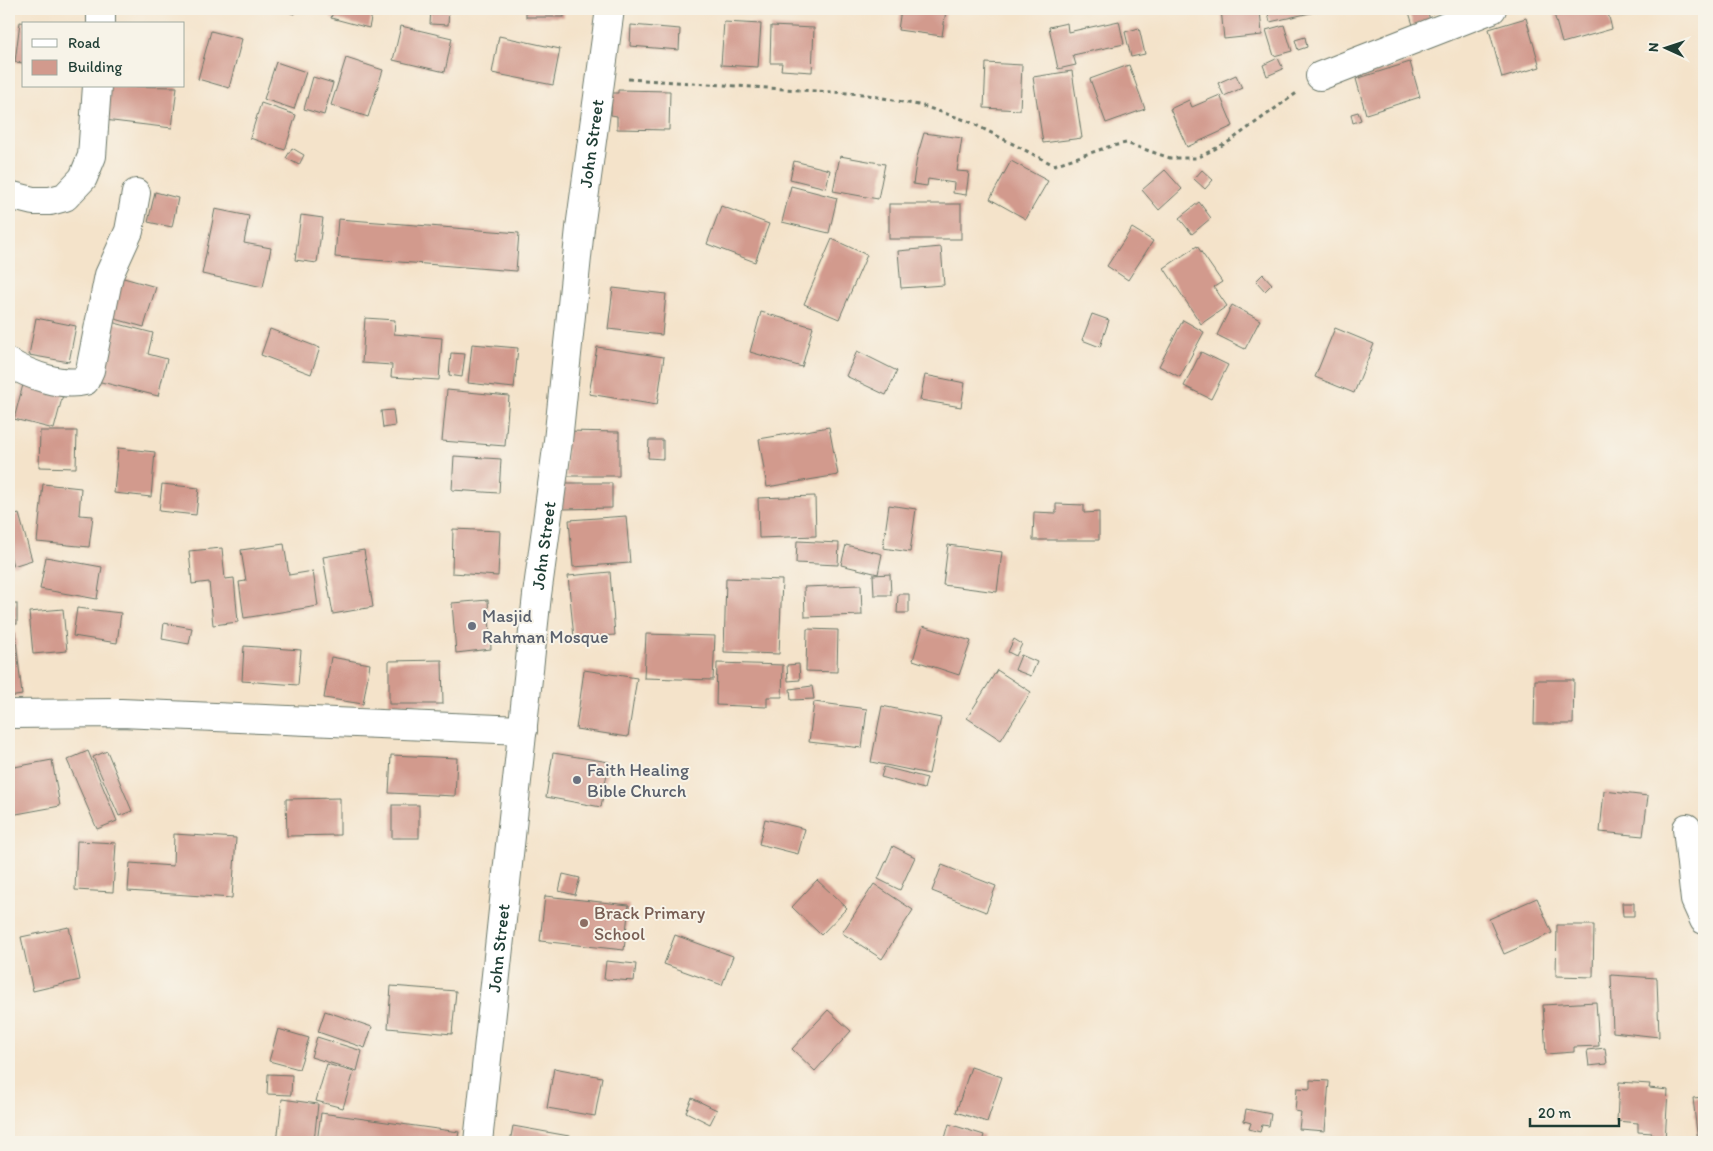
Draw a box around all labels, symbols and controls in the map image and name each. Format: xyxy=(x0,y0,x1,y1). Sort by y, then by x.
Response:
legend xyxy=(22,22,185,88)
north arrow xyxy=(1640,22,1690,72)
text: Road xyxy=(68,34,101,52)
text: N xyxy=(1645,42,1662,53)
text: Building xyxy=(68,58,122,76)
street label: John Street xyxy=(575,98,609,189)
street label: John Street xyxy=(527,500,561,591)
place label: Masjid Rahman Mosque xyxy=(482,605,609,648)
marker: Masjid Rahman Mosque xyxy=(466,620,478,632)
place label: Faith Healing Bible Church xyxy=(587,759,690,802)
marker: Faith Healing Bible Church xyxy=(571,774,583,786)
street label: John Street xyxy=(483,902,515,994)
place label: Brack Primary School xyxy=(594,902,706,945)
marker: Brack Primary School xyxy=(578,917,590,929)
scale bar xyxy=(1530,1096,1619,1128)
text: 20 m xyxy=(1538,1104,1572,1122)

